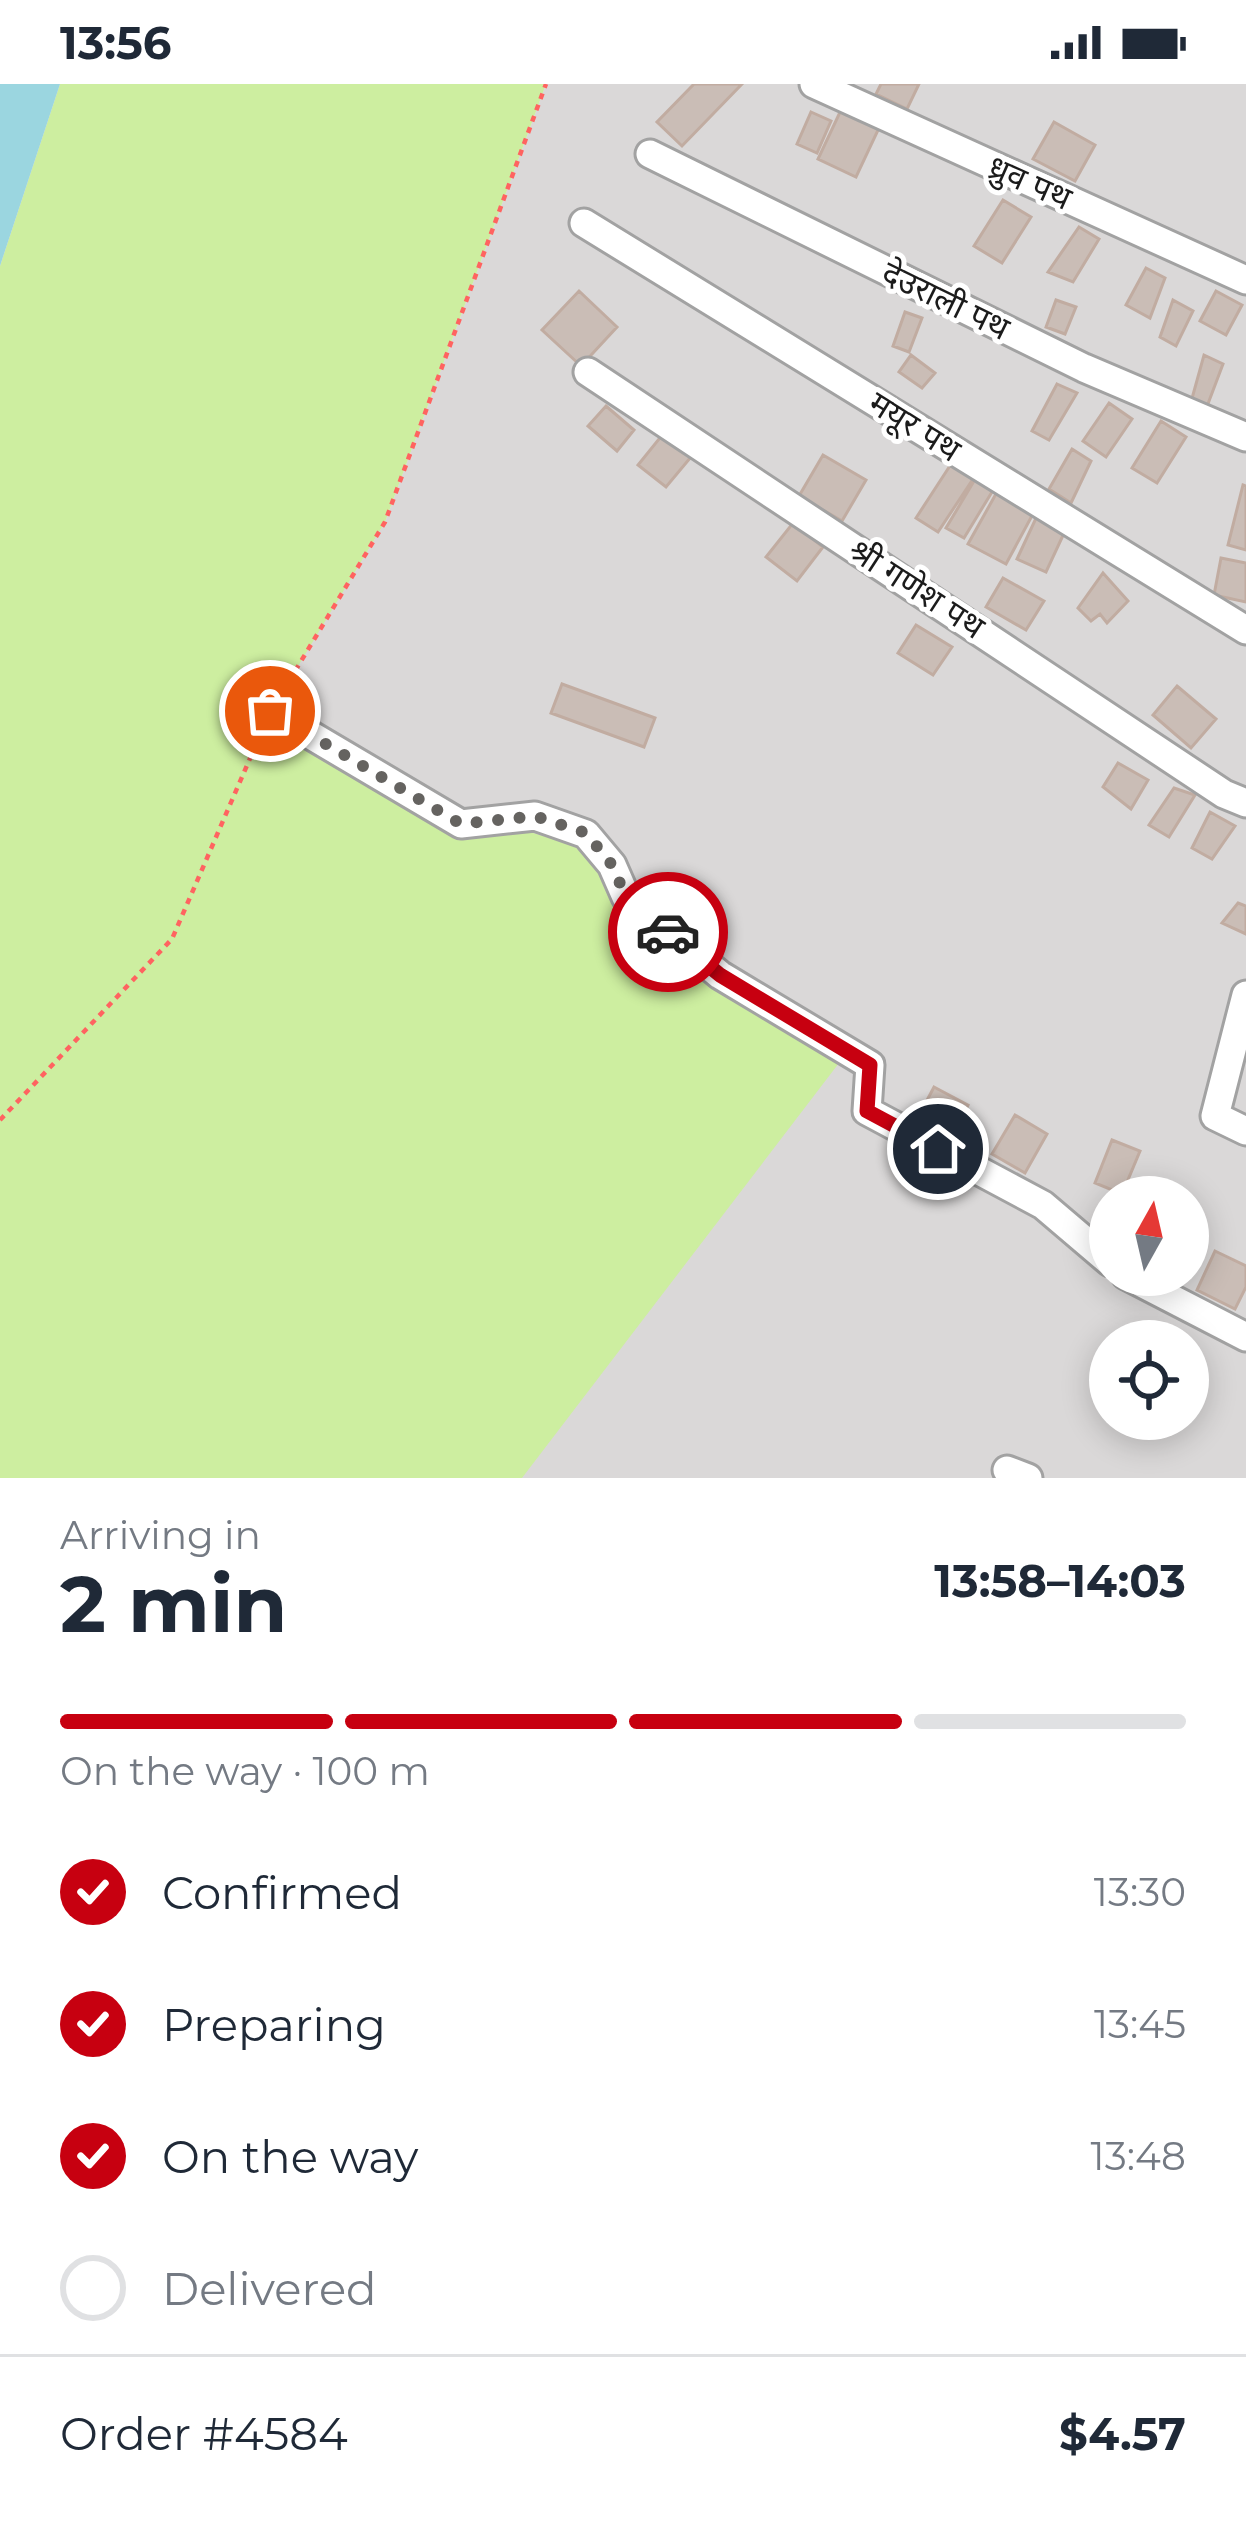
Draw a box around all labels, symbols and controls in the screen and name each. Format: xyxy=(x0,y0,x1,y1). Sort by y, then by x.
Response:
text: 13:56 xyxy=(60,15,172,70)
street label: ध्रुव पथ xyxy=(982,146,1079,219)
street label: देउराली पथ xyxy=(876,252,1017,348)
street label: मयूर पथ xyxy=(861,382,969,471)
street label: श्री गणेश पथ xyxy=(842,529,993,647)
pin xyxy=(219,660,321,762)
icon: bag xyxy=(237,678,303,744)
courier xyxy=(608,872,728,992)
icon: car xyxy=(635,899,701,965)
pin xyxy=(887,1098,989,1200)
icon: home xyxy=(905,1116,971,1182)
north arrow xyxy=(1089,1176,1209,1296)
map controls xyxy=(1089,1176,1209,1440)
button: locate xyxy=(1089,1320,1209,1440)
text: Arriving in xyxy=(60,1511,261,1559)
text: 13:58–14:03 xyxy=(934,1553,1186,1608)
text: 2 min xyxy=(60,1556,287,1652)
text: On the way · 100 m xyxy=(60,1747,430,1795)
icon: check xyxy=(60,1859,126,1925)
text: Confirmed xyxy=(162,1865,402,1920)
text: 13:30 xyxy=(1094,1868,1186,1916)
icon: check xyxy=(60,1991,126,2057)
text: Preparing xyxy=(162,1997,386,2052)
text: 13:45 xyxy=(1094,2000,1186,2048)
icon: check xyxy=(60,2123,126,2189)
text: On the way xyxy=(162,2129,418,2184)
text: 13:48 xyxy=(1091,2132,1186,2180)
text: Delivered xyxy=(162,2261,377,2316)
text: Order #4584 xyxy=(60,2406,348,2461)
text: $4.57 xyxy=(1059,2406,1186,2461)

